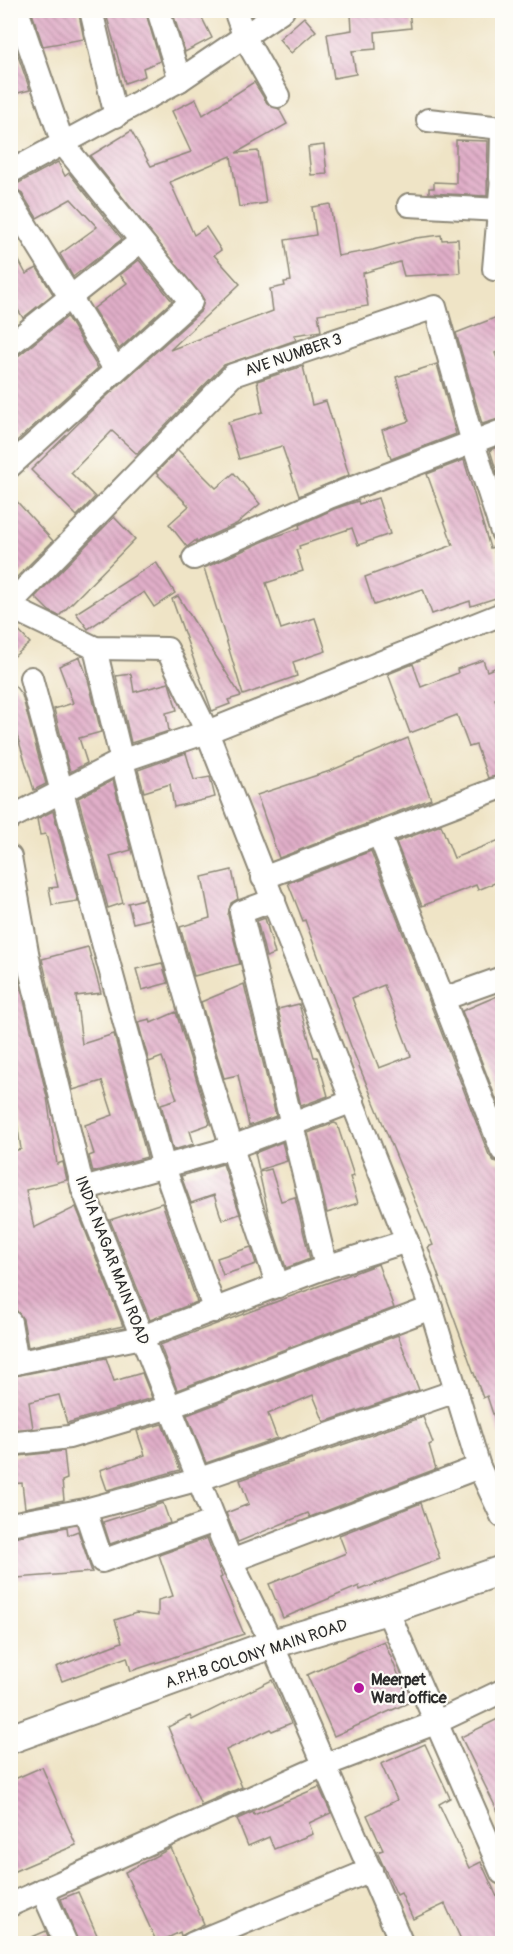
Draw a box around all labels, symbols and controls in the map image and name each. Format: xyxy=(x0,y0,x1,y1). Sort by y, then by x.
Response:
street label: AVE NUMBER 3 xyxy=(242,329,345,381)
street label: INDIA NAGAR MAIN ROAD xyxy=(71,1173,154,1348)
street label: A.P.H.B COLONY MAIN ROAD xyxy=(163,1615,350,1693)
place label: Meerpet Ward office xyxy=(371,1670,448,1708)
marker: Meerpet Ward office xyxy=(352,1681,366,1695)

